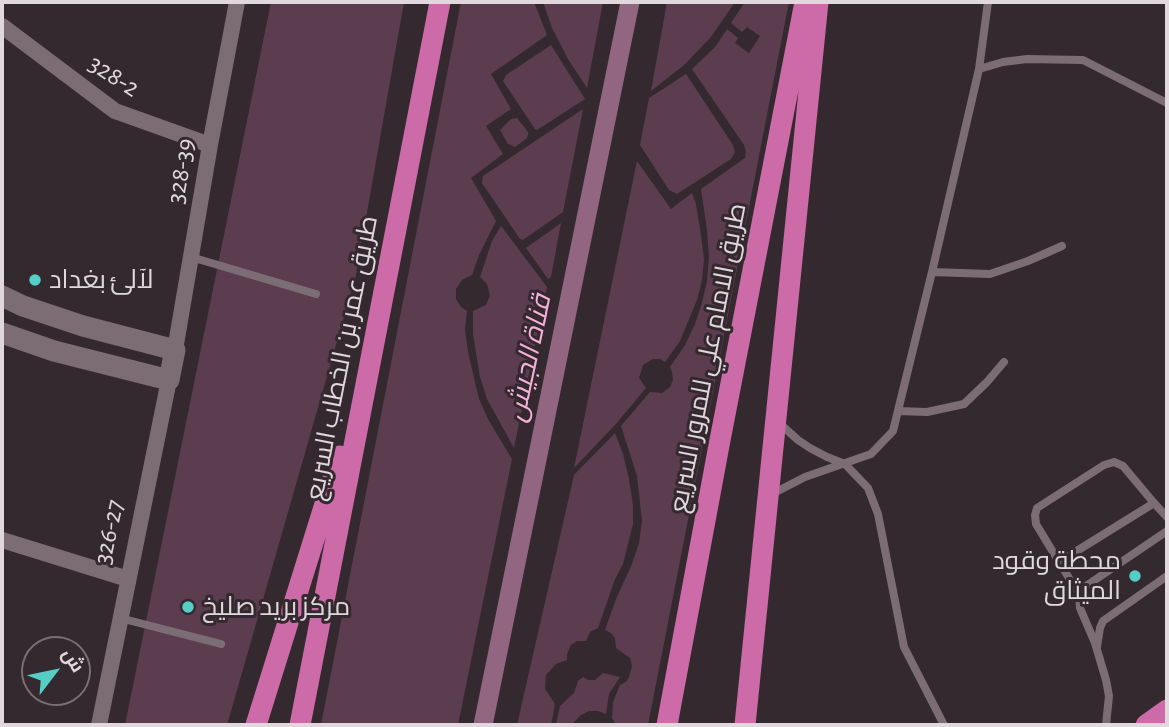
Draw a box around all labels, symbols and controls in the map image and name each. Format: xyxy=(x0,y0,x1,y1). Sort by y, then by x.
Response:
street label: 328-2 xyxy=(83,48,145,104)
street label: 328-39 xyxy=(160,136,202,206)
street label: طريق الامام علي للمرور السريع xyxy=(663,201,753,515)
street label: طريق عمر بن الخطاب السريع xyxy=(299,213,385,503)
place label: لآلئ بغداد xyxy=(49,264,153,296)
marker: لآلئ بغداد xyxy=(27,272,43,288)
water label: قناة الجيش xyxy=(499,291,559,425)
street label: 326-27 xyxy=(87,497,131,567)
place label: محطة وقود الميثاق xyxy=(992,545,1121,606)
marker: محطة وقود الميثاق xyxy=(1127,568,1143,584)
place label: مركز بريد صليخ xyxy=(202,591,350,623)
marker: مركز بريد صليخ xyxy=(180,599,196,615)
north arrow xyxy=(21,636,91,706)
text: ش xyxy=(58,645,87,676)

